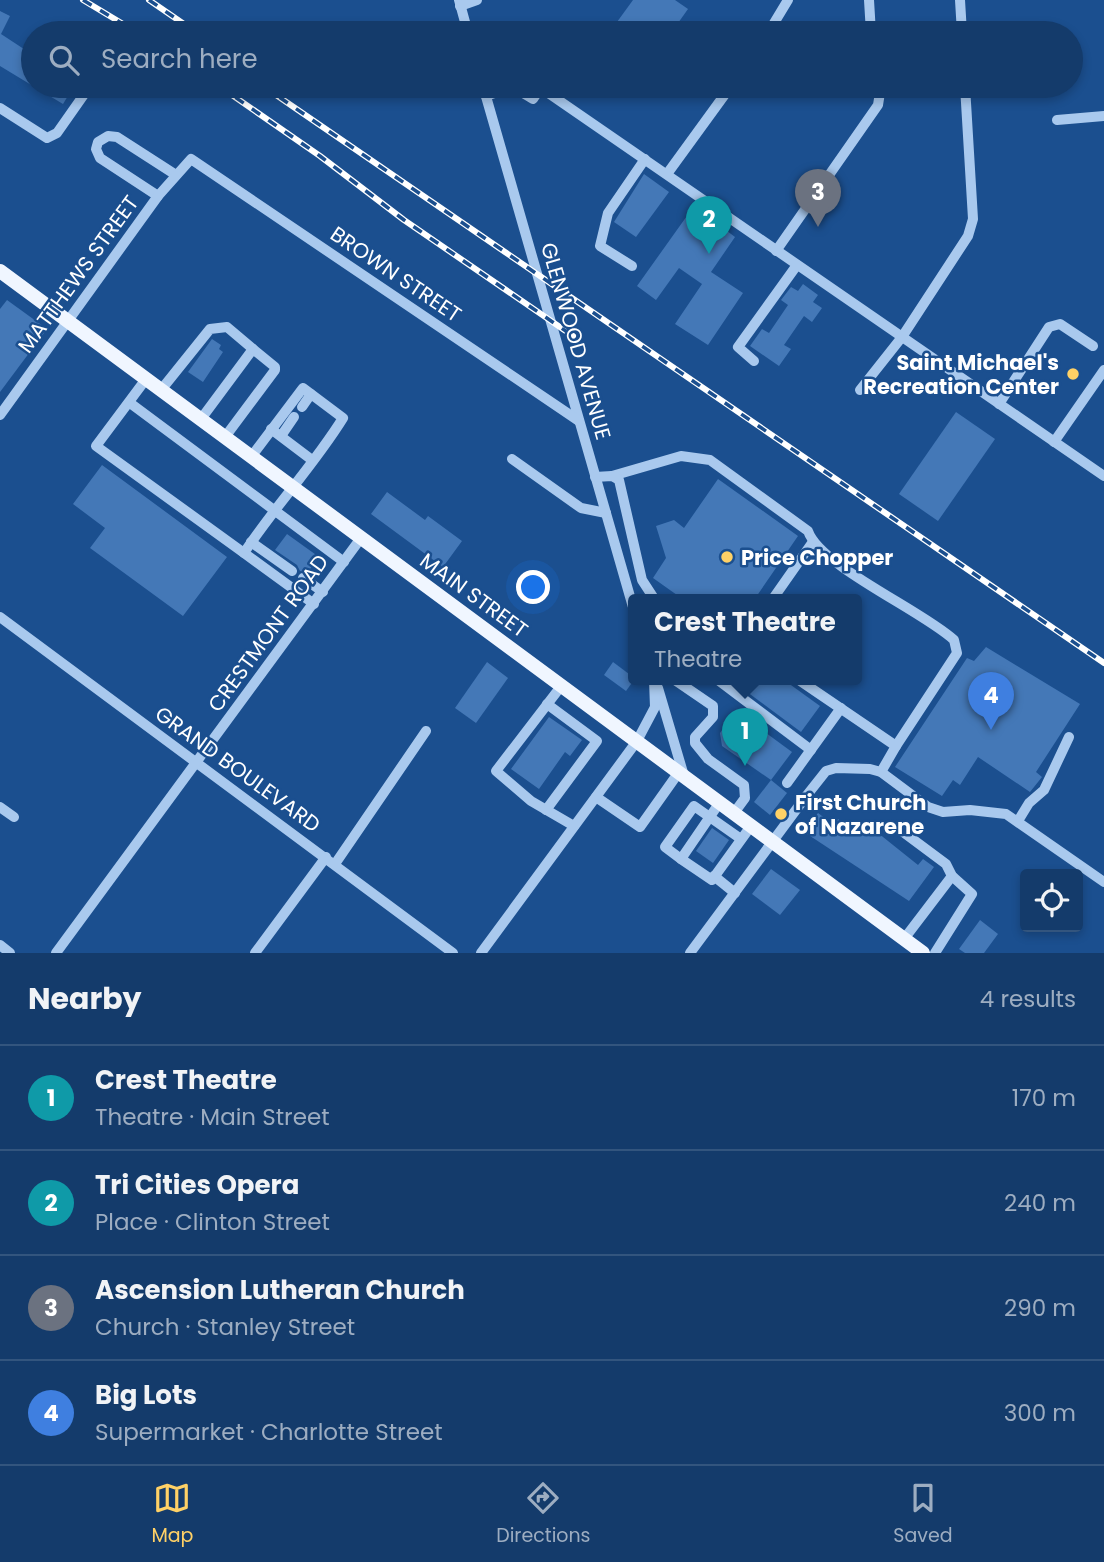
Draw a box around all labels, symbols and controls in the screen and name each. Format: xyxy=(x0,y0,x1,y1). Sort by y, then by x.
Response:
search box xyxy=(21,21,1083,98)
icon: search xyxy=(45,41,83,79)
text: Search here xyxy=(101,41,258,77)
pin: 3 xyxy=(795,169,841,227)
street label: MATTHEWS STREET xyxy=(11,189,145,359)
pin: 2 xyxy=(686,196,732,254)
street label: BROWN STREET xyxy=(325,219,467,329)
street label: GLENWOOD AVENUE xyxy=(534,239,618,443)
place label: Saint Michael's Recreation Center xyxy=(863,348,1059,401)
marker: Saint Michael's Recreation Center xyxy=(1065,366,1081,382)
place label: Price Chopper xyxy=(741,543,893,572)
street label: MAIN STREET xyxy=(414,546,534,644)
street label: CRESTMONT ROAD xyxy=(201,548,335,718)
marker: Price Chopper xyxy=(719,549,735,565)
your location xyxy=(516,570,550,604)
popup xyxy=(628,594,862,685)
text: Crest Theatre xyxy=(654,604,836,640)
text: Theatre xyxy=(654,643,742,675)
pin: 4 xyxy=(968,672,1014,730)
street label: GRAND BOULEVARD xyxy=(149,699,327,839)
pin: 1 xyxy=(722,708,768,766)
place label: First Church of Nazarene xyxy=(795,788,927,841)
marker: First Church of Nazarene xyxy=(773,806,789,822)
map controls xyxy=(1020,869,1083,932)
button: locate xyxy=(1020,869,1083,932)
text: Nearby xyxy=(28,977,142,1020)
text: 4 results xyxy=(980,983,1076,1015)
text: Crest Theatre xyxy=(95,1062,277,1098)
text: 1 xyxy=(47,1082,55,1114)
text: 170 m xyxy=(1012,1082,1076,1114)
text: Theatre · Main Street xyxy=(95,1101,330,1133)
text: Tri Cities Opera xyxy=(95,1167,299,1203)
text: 2 xyxy=(44,1187,58,1219)
text: 240 m xyxy=(1004,1187,1076,1219)
text: Place · Clinton Street xyxy=(95,1206,330,1238)
text: Ascension Lutheran Church xyxy=(95,1272,465,1308)
text: 3 xyxy=(44,1292,58,1324)
text: 290 m xyxy=(1004,1292,1076,1324)
text: Church · Stanley Street xyxy=(95,1311,355,1343)
text: Big Lots xyxy=(95,1377,197,1413)
text: 4 xyxy=(43,1397,59,1429)
text: 300 m xyxy=(1004,1397,1076,1429)
text: Supermarket · Charlotte Street xyxy=(95,1416,443,1448)
tab: Map xyxy=(151,1479,193,1550)
tab: Directions xyxy=(496,1479,591,1550)
tab: Saved xyxy=(893,1479,953,1550)

